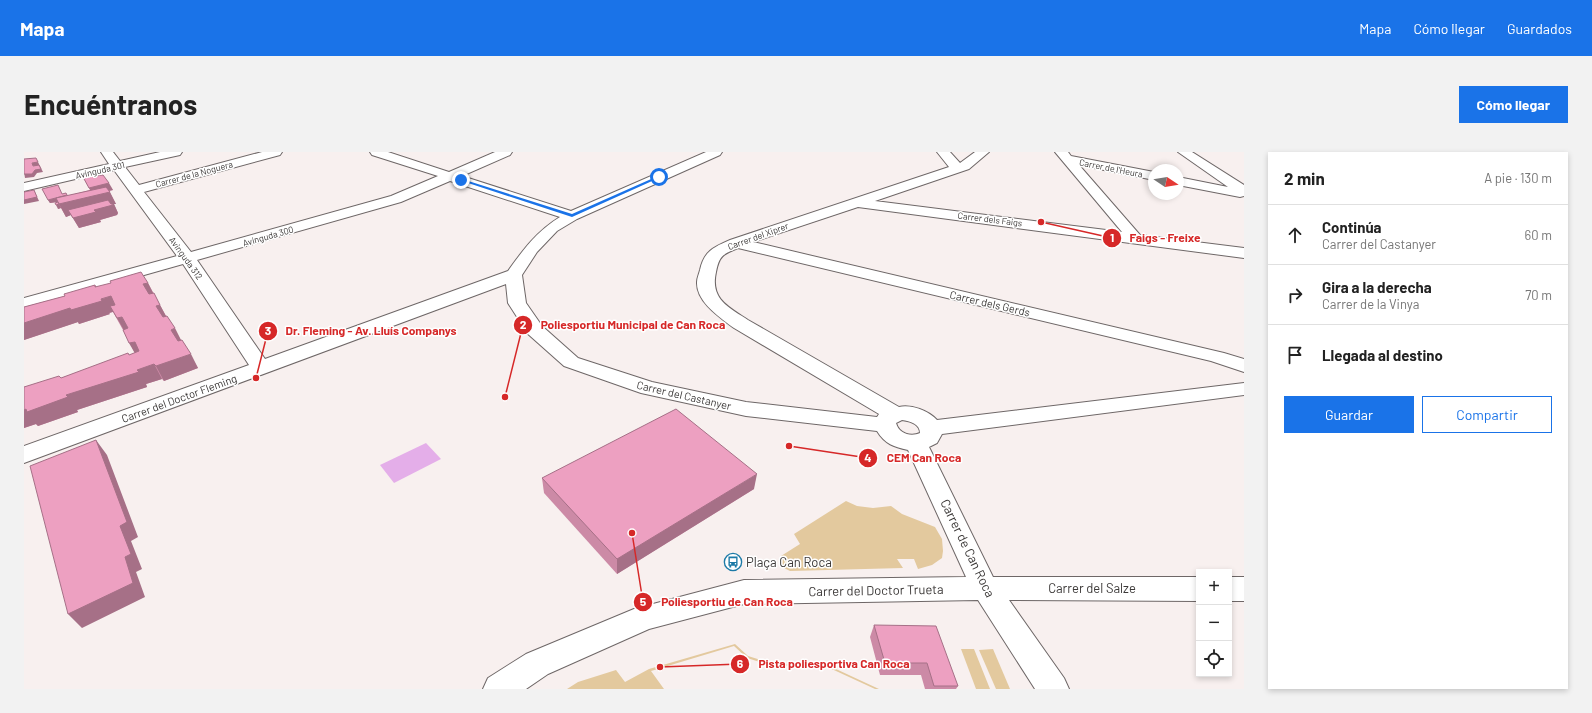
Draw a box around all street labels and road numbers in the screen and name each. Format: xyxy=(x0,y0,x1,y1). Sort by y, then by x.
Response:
street label: Carrer de l'Heura xyxy=(1078,156,1144,180)
street label: Carrer de la Noguera xyxy=(154,158,234,190)
street label: Avinguda 301 xyxy=(74,159,126,181)
street label: Carrer dels Faigs xyxy=(957,210,1023,228)
street label: Carrer del Xiprer xyxy=(726,220,791,252)
street label: Avinguda 300 xyxy=(241,223,295,249)
street label: Avinguda 312 xyxy=(167,234,205,282)
street label: Carrer dels Gerds xyxy=(949,287,1031,319)
street label: Carrer del Doctor Fleming xyxy=(120,371,239,425)
street label: Carrer del Castanyer xyxy=(636,378,732,412)
street label: Carrer de Can Roca xyxy=(937,496,999,600)
street label: Carrer del Salze xyxy=(1048,580,1136,596)
street label: Carrer del Doctor Trueta xyxy=(808,581,944,599)

